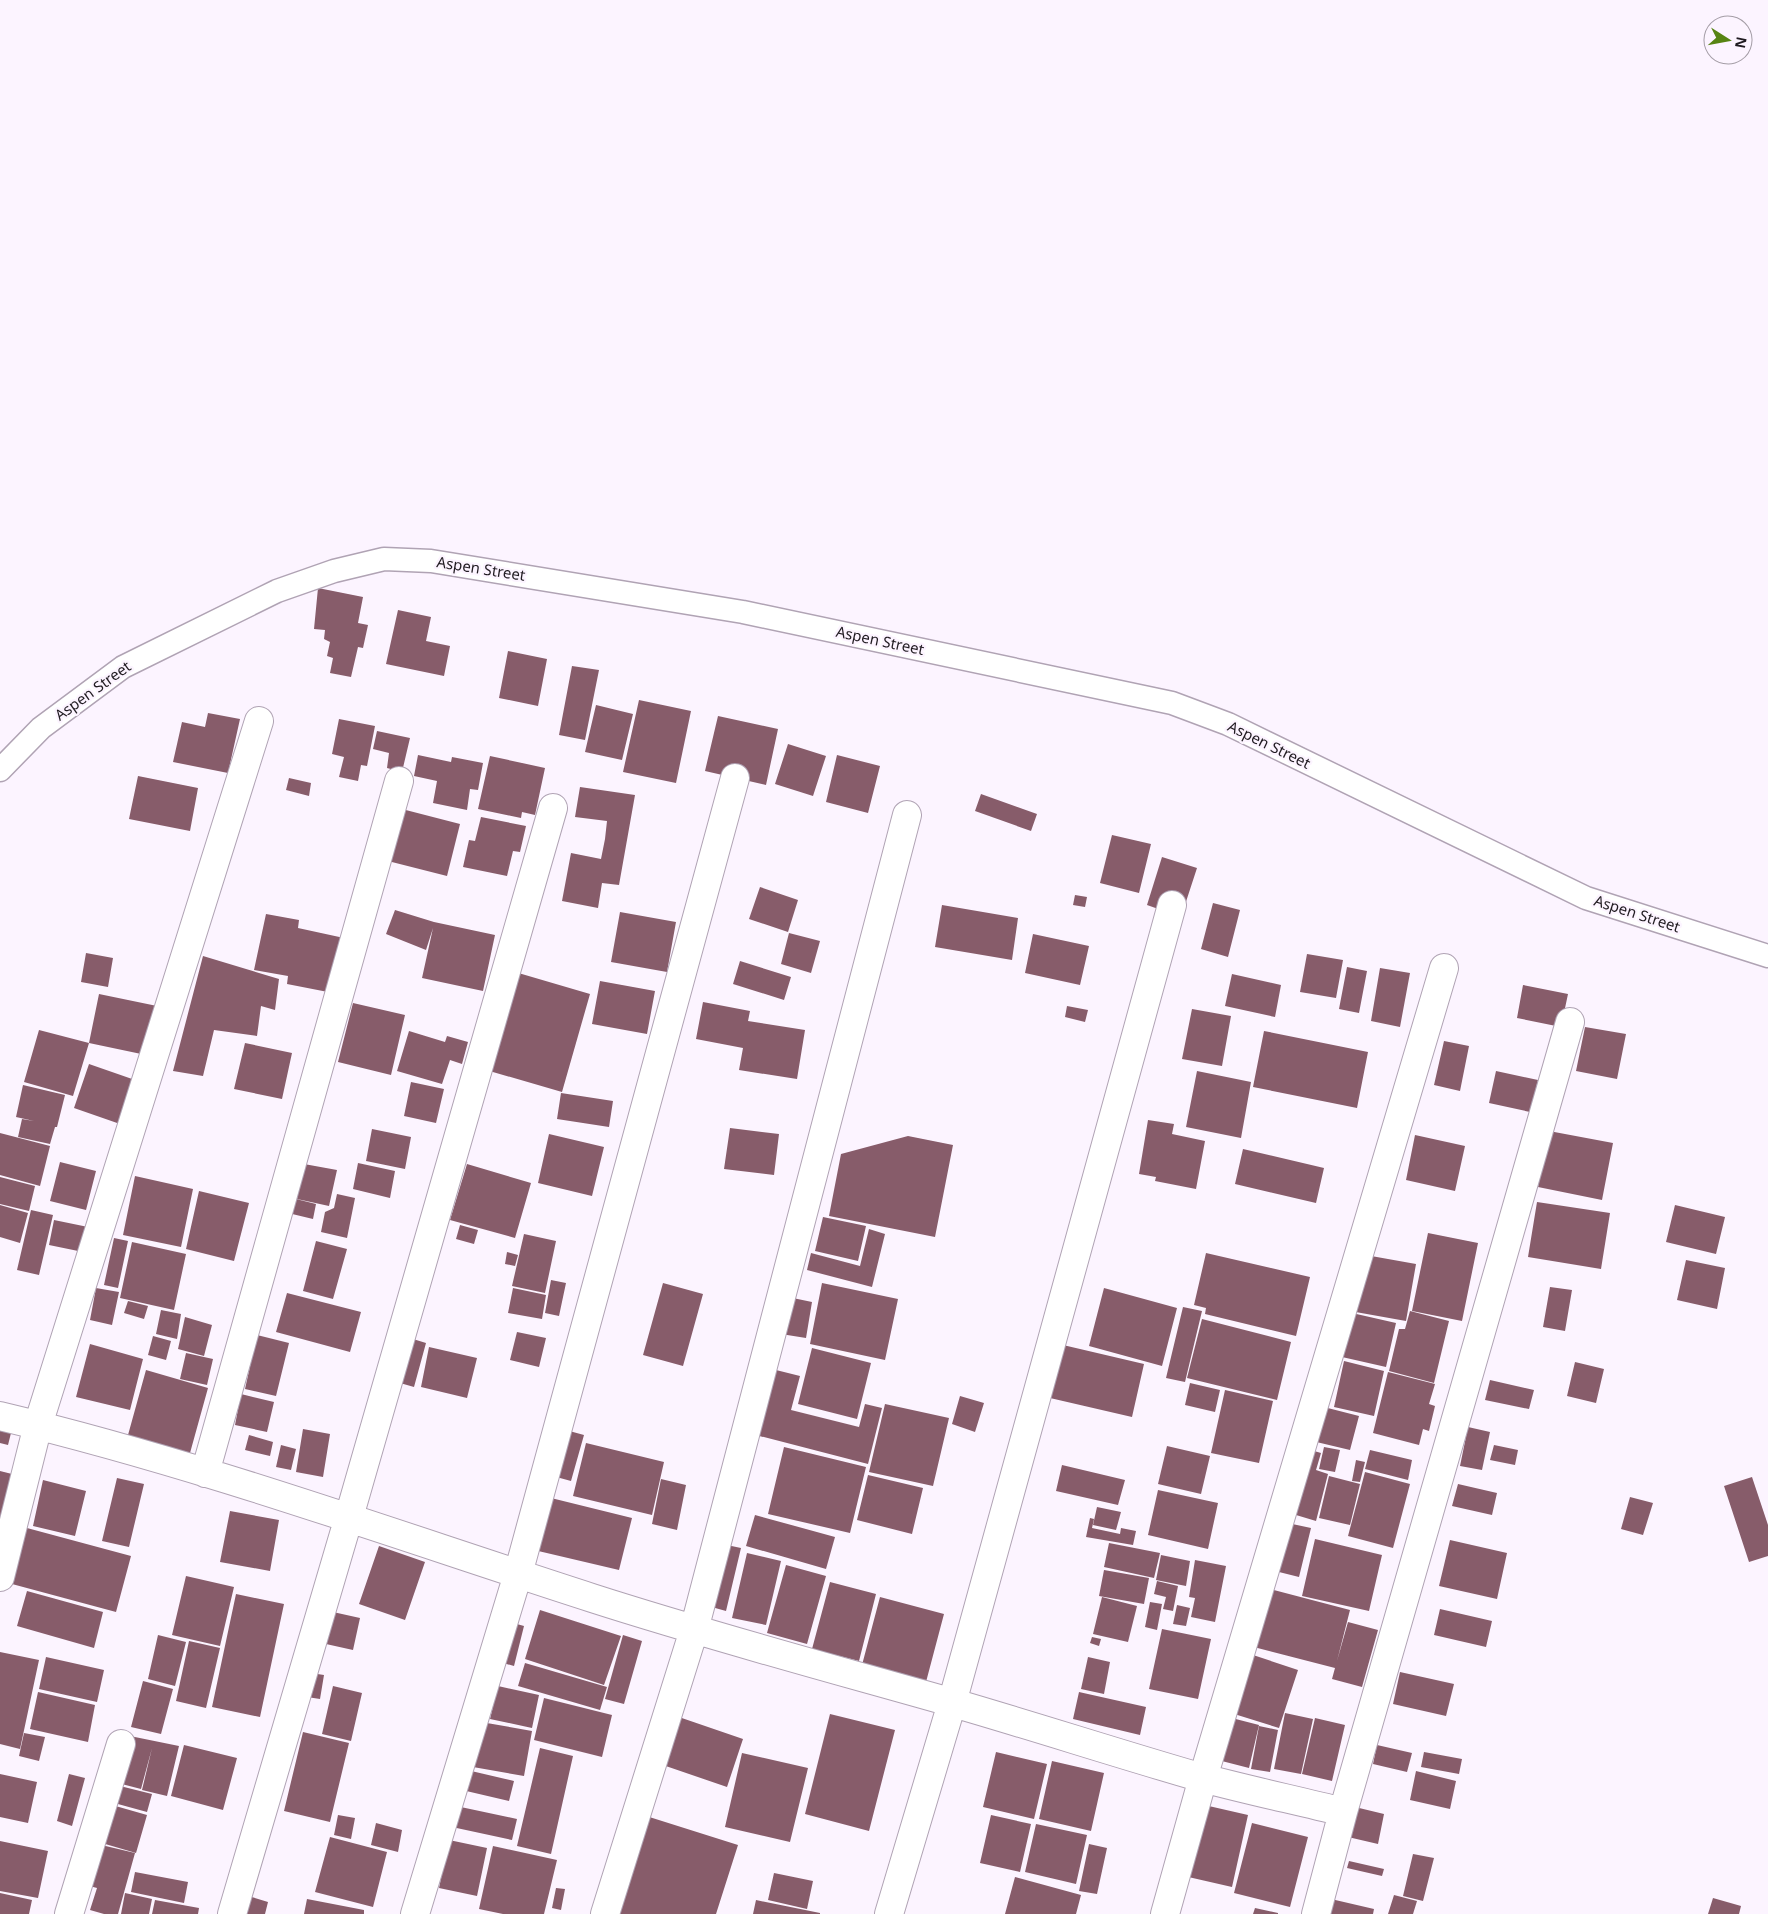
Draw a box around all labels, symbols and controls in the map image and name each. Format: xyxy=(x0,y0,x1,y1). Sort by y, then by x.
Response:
north arrow xyxy=(1703,15,1753,65)
text: N xyxy=(1731,35,1752,50)
street label: Aspen Street xyxy=(435,551,527,585)
street label: Aspen Street xyxy=(834,621,927,659)
street label: Aspen Street xyxy=(50,655,135,725)
street label: Aspen Street xyxy=(1225,715,1315,773)
street label: Aspen Street xyxy=(1592,890,1684,937)

